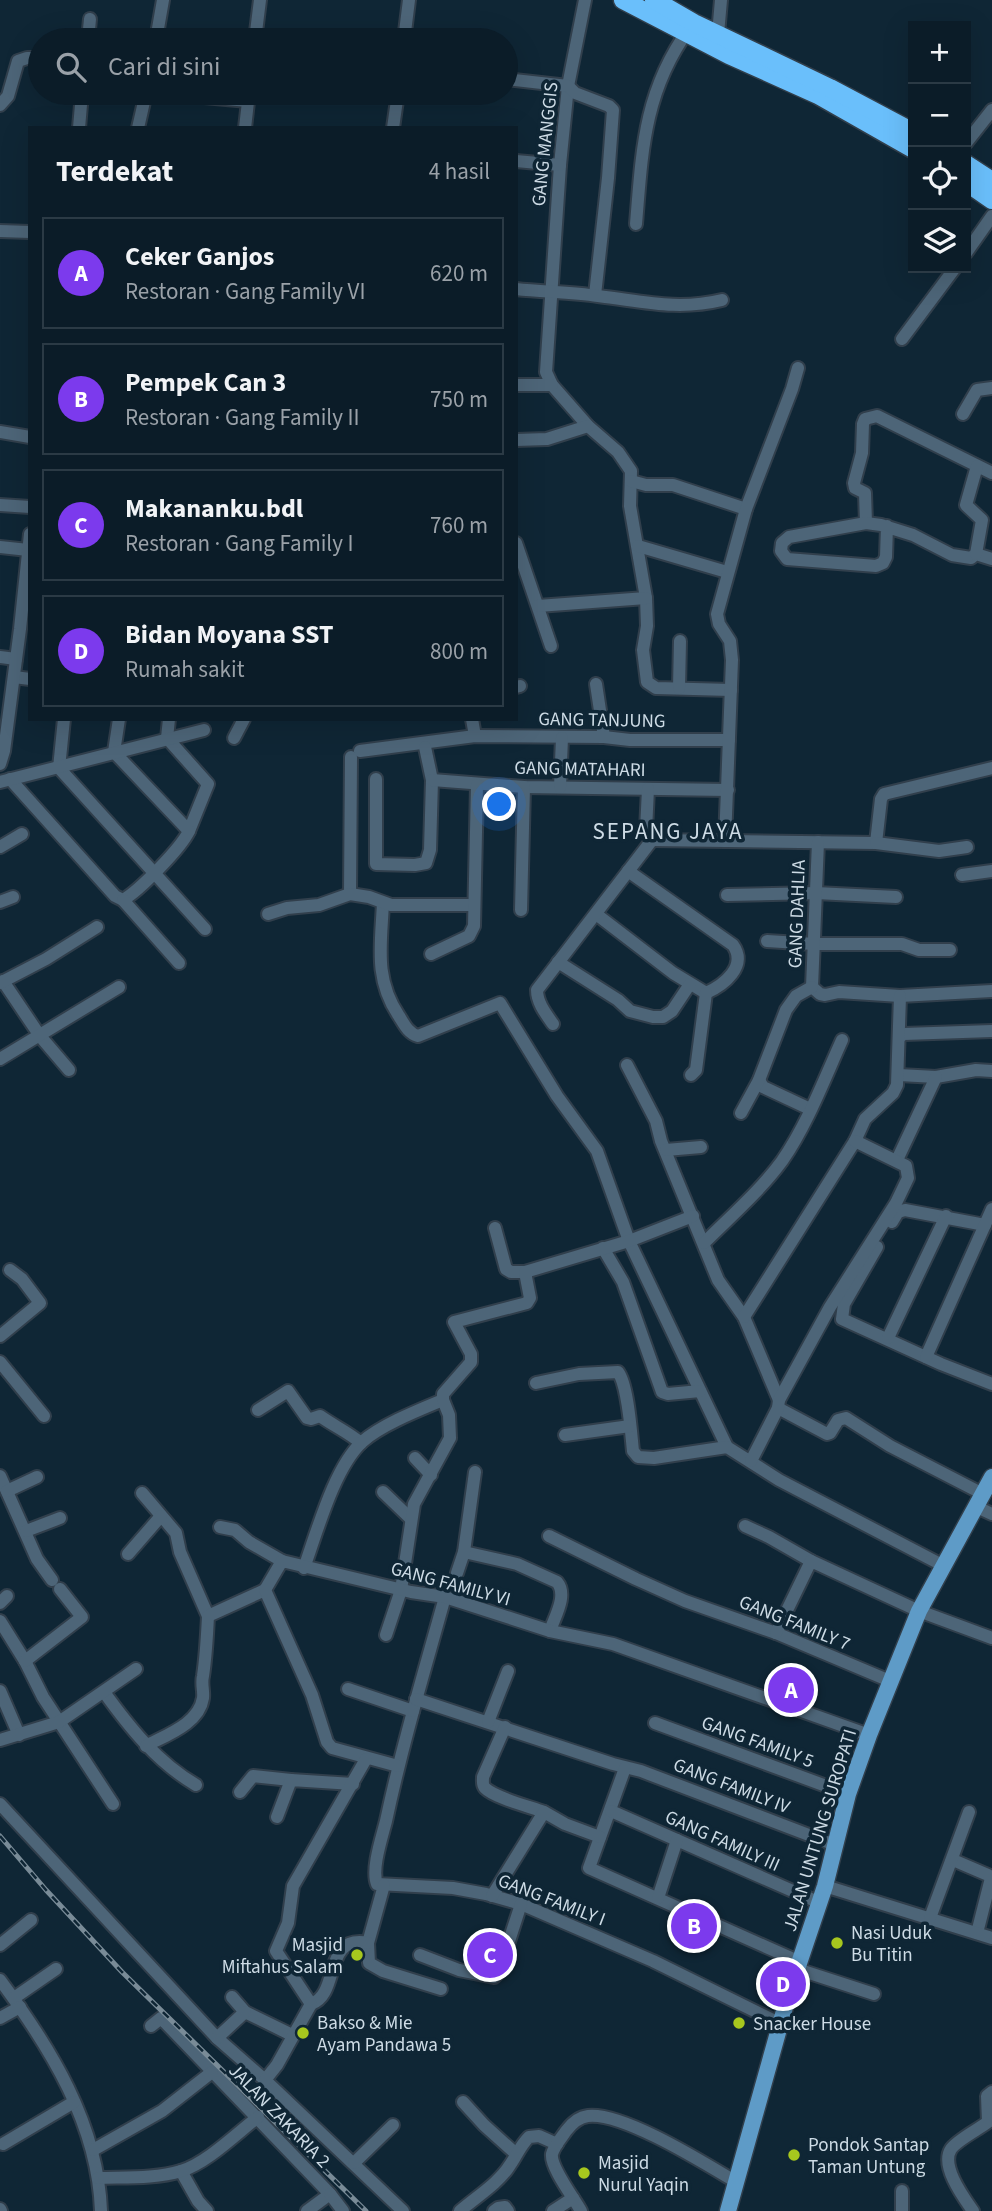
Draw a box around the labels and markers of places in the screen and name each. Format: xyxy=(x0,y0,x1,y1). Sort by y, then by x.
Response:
pin: A xyxy=(768,1664,814,1716)
pin: B xyxy=(671,1900,717,1952)
place label: Nasi Uduk Bu Titin xyxy=(851,1920,932,1969)
pin: C xyxy=(467,1929,513,1981)
place label: Masjid Miftahus Salam xyxy=(222,1932,343,1981)
marker: Nasi Uduk Bu Titin xyxy=(829,1935,845,1951)
marker: Masjid Miftahus Salam xyxy=(349,1947,365,1963)
pin: D xyxy=(760,1958,806,2010)
place label: Bakso & Mie Ayam Pandawa 5 xyxy=(317,2010,451,2059)
place label: Snacker House xyxy=(753,2011,871,2038)
marker: Snacker House xyxy=(731,2015,747,2031)
marker: Bakso & Mie Ayam Pandawa 5 xyxy=(295,2025,311,2041)
place label: Pondok Santap Taman Untung xyxy=(808,2132,929,2181)
marker: Pondok Santap Taman Untung xyxy=(786,2147,802,2163)
place label: Masjid Nurul Yaqin xyxy=(598,2150,689,2199)
marker: Masjid Nurul Yaqin xyxy=(576,2165,592,2181)

